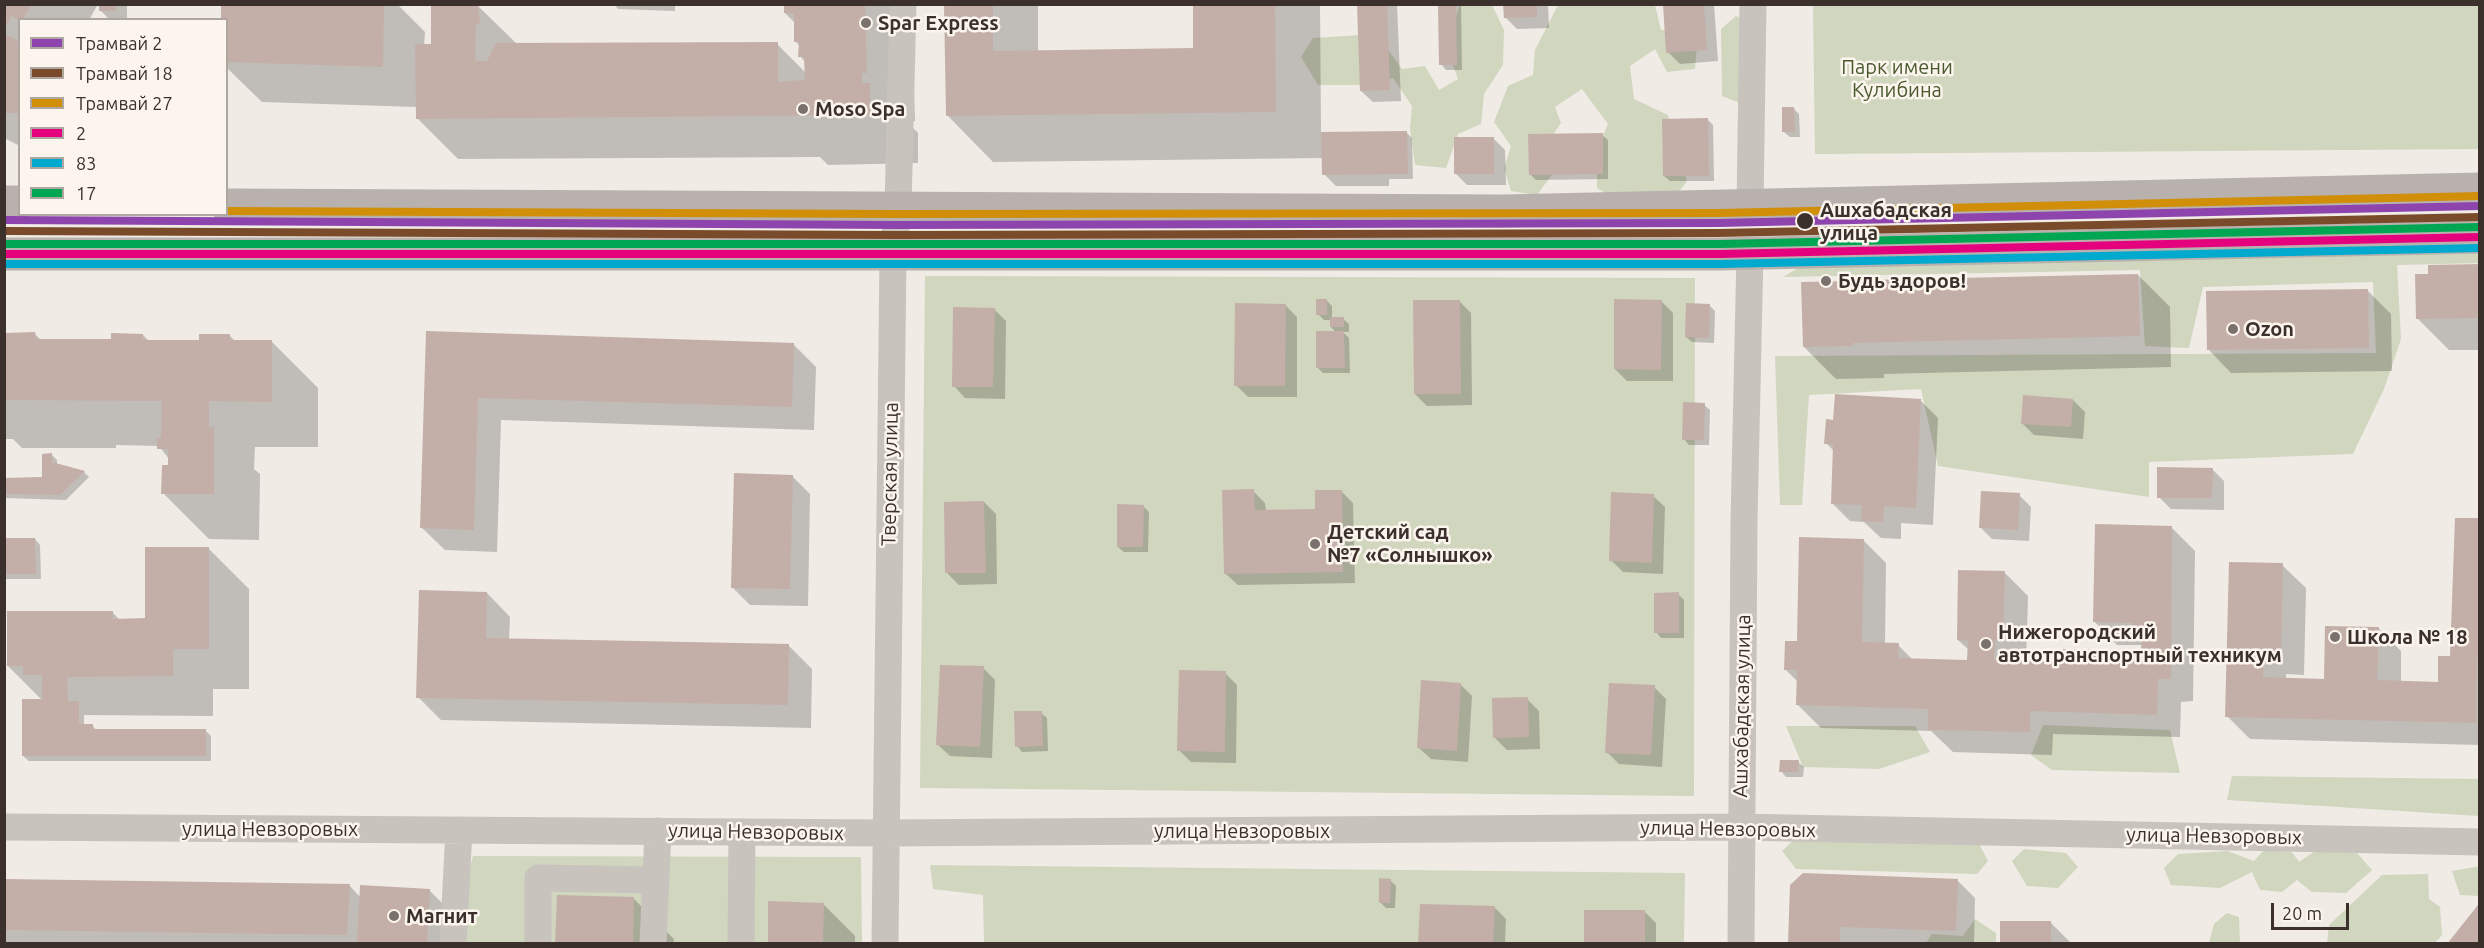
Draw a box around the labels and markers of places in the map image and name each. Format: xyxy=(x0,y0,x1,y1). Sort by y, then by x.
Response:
place label: Spar Express xyxy=(878,11,999,35)
marker: Spar Express xyxy=(859,16,873,30)
place label: Moso Spa xyxy=(815,97,905,121)
marker: Moso Spa xyxy=(796,102,810,116)
place label: Ашхабадская улица xyxy=(1820,198,1952,245)
marker: Ашхабадская улица xyxy=(1795,211,1815,231)
place label: Будь здоров! xyxy=(1838,269,1966,293)
marker: Будь здоров! xyxy=(1819,274,1833,288)
place label: Ozon xyxy=(2245,317,2294,341)
marker: Ozon xyxy=(2226,322,2240,336)
place label: Детский сад №7 «Солнышко» xyxy=(1327,520,1493,567)
marker: Детский сад №7 «Солнышко» xyxy=(1308,537,1322,551)
place label: Нижегородский автотранспортный техникум xyxy=(1998,620,2282,667)
place label: Школа № 18 xyxy=(2347,625,2467,649)
marker: Школа № 18 xyxy=(2328,630,2342,644)
marker: Нижегородский автотранспортный техникум xyxy=(1979,637,1993,651)
place label: Магнит xyxy=(406,904,478,928)
marker: Магнит xyxy=(387,909,401,923)

